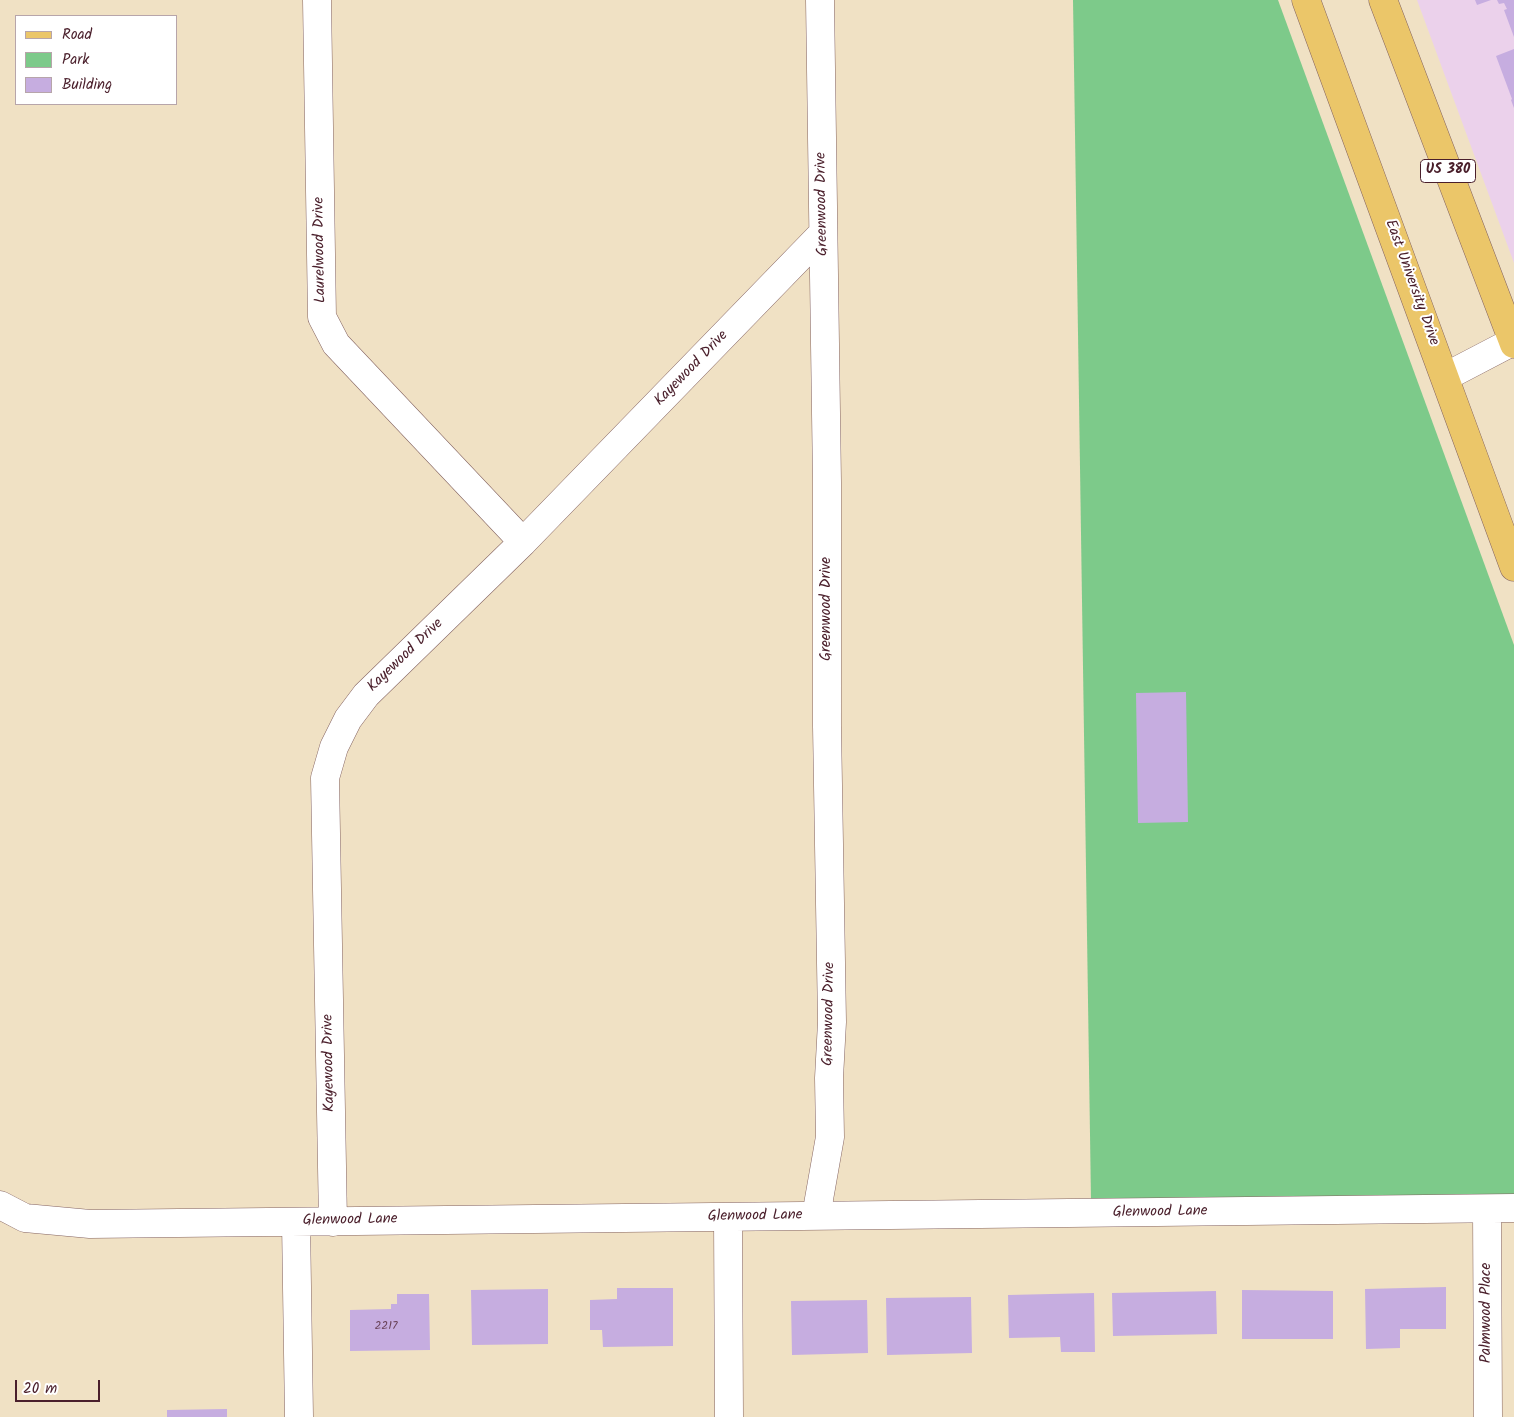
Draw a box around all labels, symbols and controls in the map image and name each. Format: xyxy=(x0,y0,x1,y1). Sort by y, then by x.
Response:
legend xyxy=(15,15,178,105)
text: Road xyxy=(62,23,92,47)
text: Park xyxy=(62,48,89,72)
text: Building xyxy=(62,73,112,97)
street label: Greenwood Drive xyxy=(813,152,833,256)
road number: US 380 xyxy=(1420,160,1476,182)
street label: Laurelwood Drive xyxy=(311,197,331,303)
street label: East University Drive xyxy=(1380,218,1442,348)
street label: Kayewood Drive xyxy=(651,327,733,411)
street label: Greenwood Drive xyxy=(818,557,836,661)
street label: Kayewood Drive xyxy=(364,615,448,697)
street label: Greenwood Drive xyxy=(820,962,840,1066)
street label: Kayewood Drive xyxy=(320,1014,340,1112)
street label: Glenwood Lane xyxy=(1112,1203,1208,1223)
street label: Glenwood Lane xyxy=(707,1207,803,1227)
street label: Glenwood Lane xyxy=(302,1211,398,1231)
street label: Palmwood Place xyxy=(1478,1263,1496,1363)
house number: 2217 xyxy=(374,1320,398,1334)
scale bar xyxy=(18,1370,102,1402)
text: 20 m xyxy=(23,1377,57,1401)

